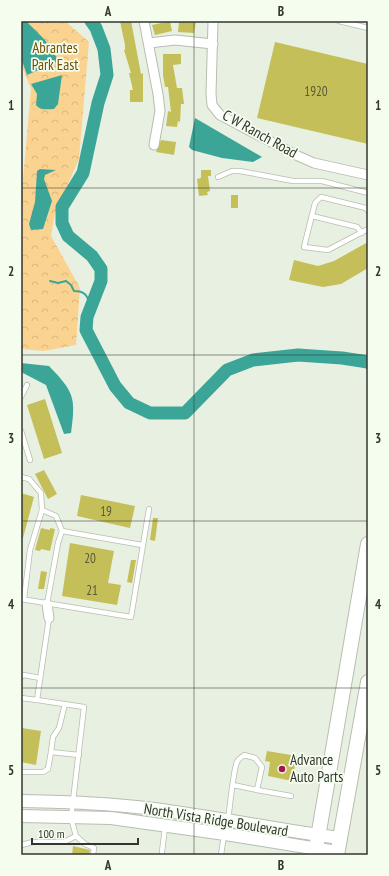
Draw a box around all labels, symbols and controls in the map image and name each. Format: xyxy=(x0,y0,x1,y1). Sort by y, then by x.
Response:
text: A xyxy=(104,3,112,20)
text: B xyxy=(278,3,284,20)
park label: Abrantes Park East xyxy=(32,38,78,74)
house number: 1920 xyxy=(304,83,328,100)
text: 1 xyxy=(8,97,14,114)
text: 1 xyxy=(375,97,381,114)
street label: C W Ranch Road xyxy=(219,105,301,162)
text: 2 xyxy=(8,263,14,280)
text: 2 xyxy=(375,263,381,280)
text: 3 xyxy=(8,430,14,447)
text: 3 xyxy=(375,430,381,447)
house number: 19 xyxy=(100,503,112,520)
house number: 20 xyxy=(84,550,96,567)
house number: 21 xyxy=(86,582,98,599)
text: 4 xyxy=(8,596,15,613)
text: 4 xyxy=(375,596,382,613)
place label: Advance Auto Parts xyxy=(290,750,343,786)
text: 5 xyxy=(8,762,14,779)
text: 5 xyxy=(375,762,381,779)
marker: Advance Auto Parts xyxy=(277,764,287,774)
street label: North Vista Ridge Boulevard xyxy=(143,799,290,840)
scale bar xyxy=(32,820,138,846)
text: 100 m xyxy=(38,826,65,841)
text: A xyxy=(104,857,112,874)
text: B xyxy=(278,857,284,874)

